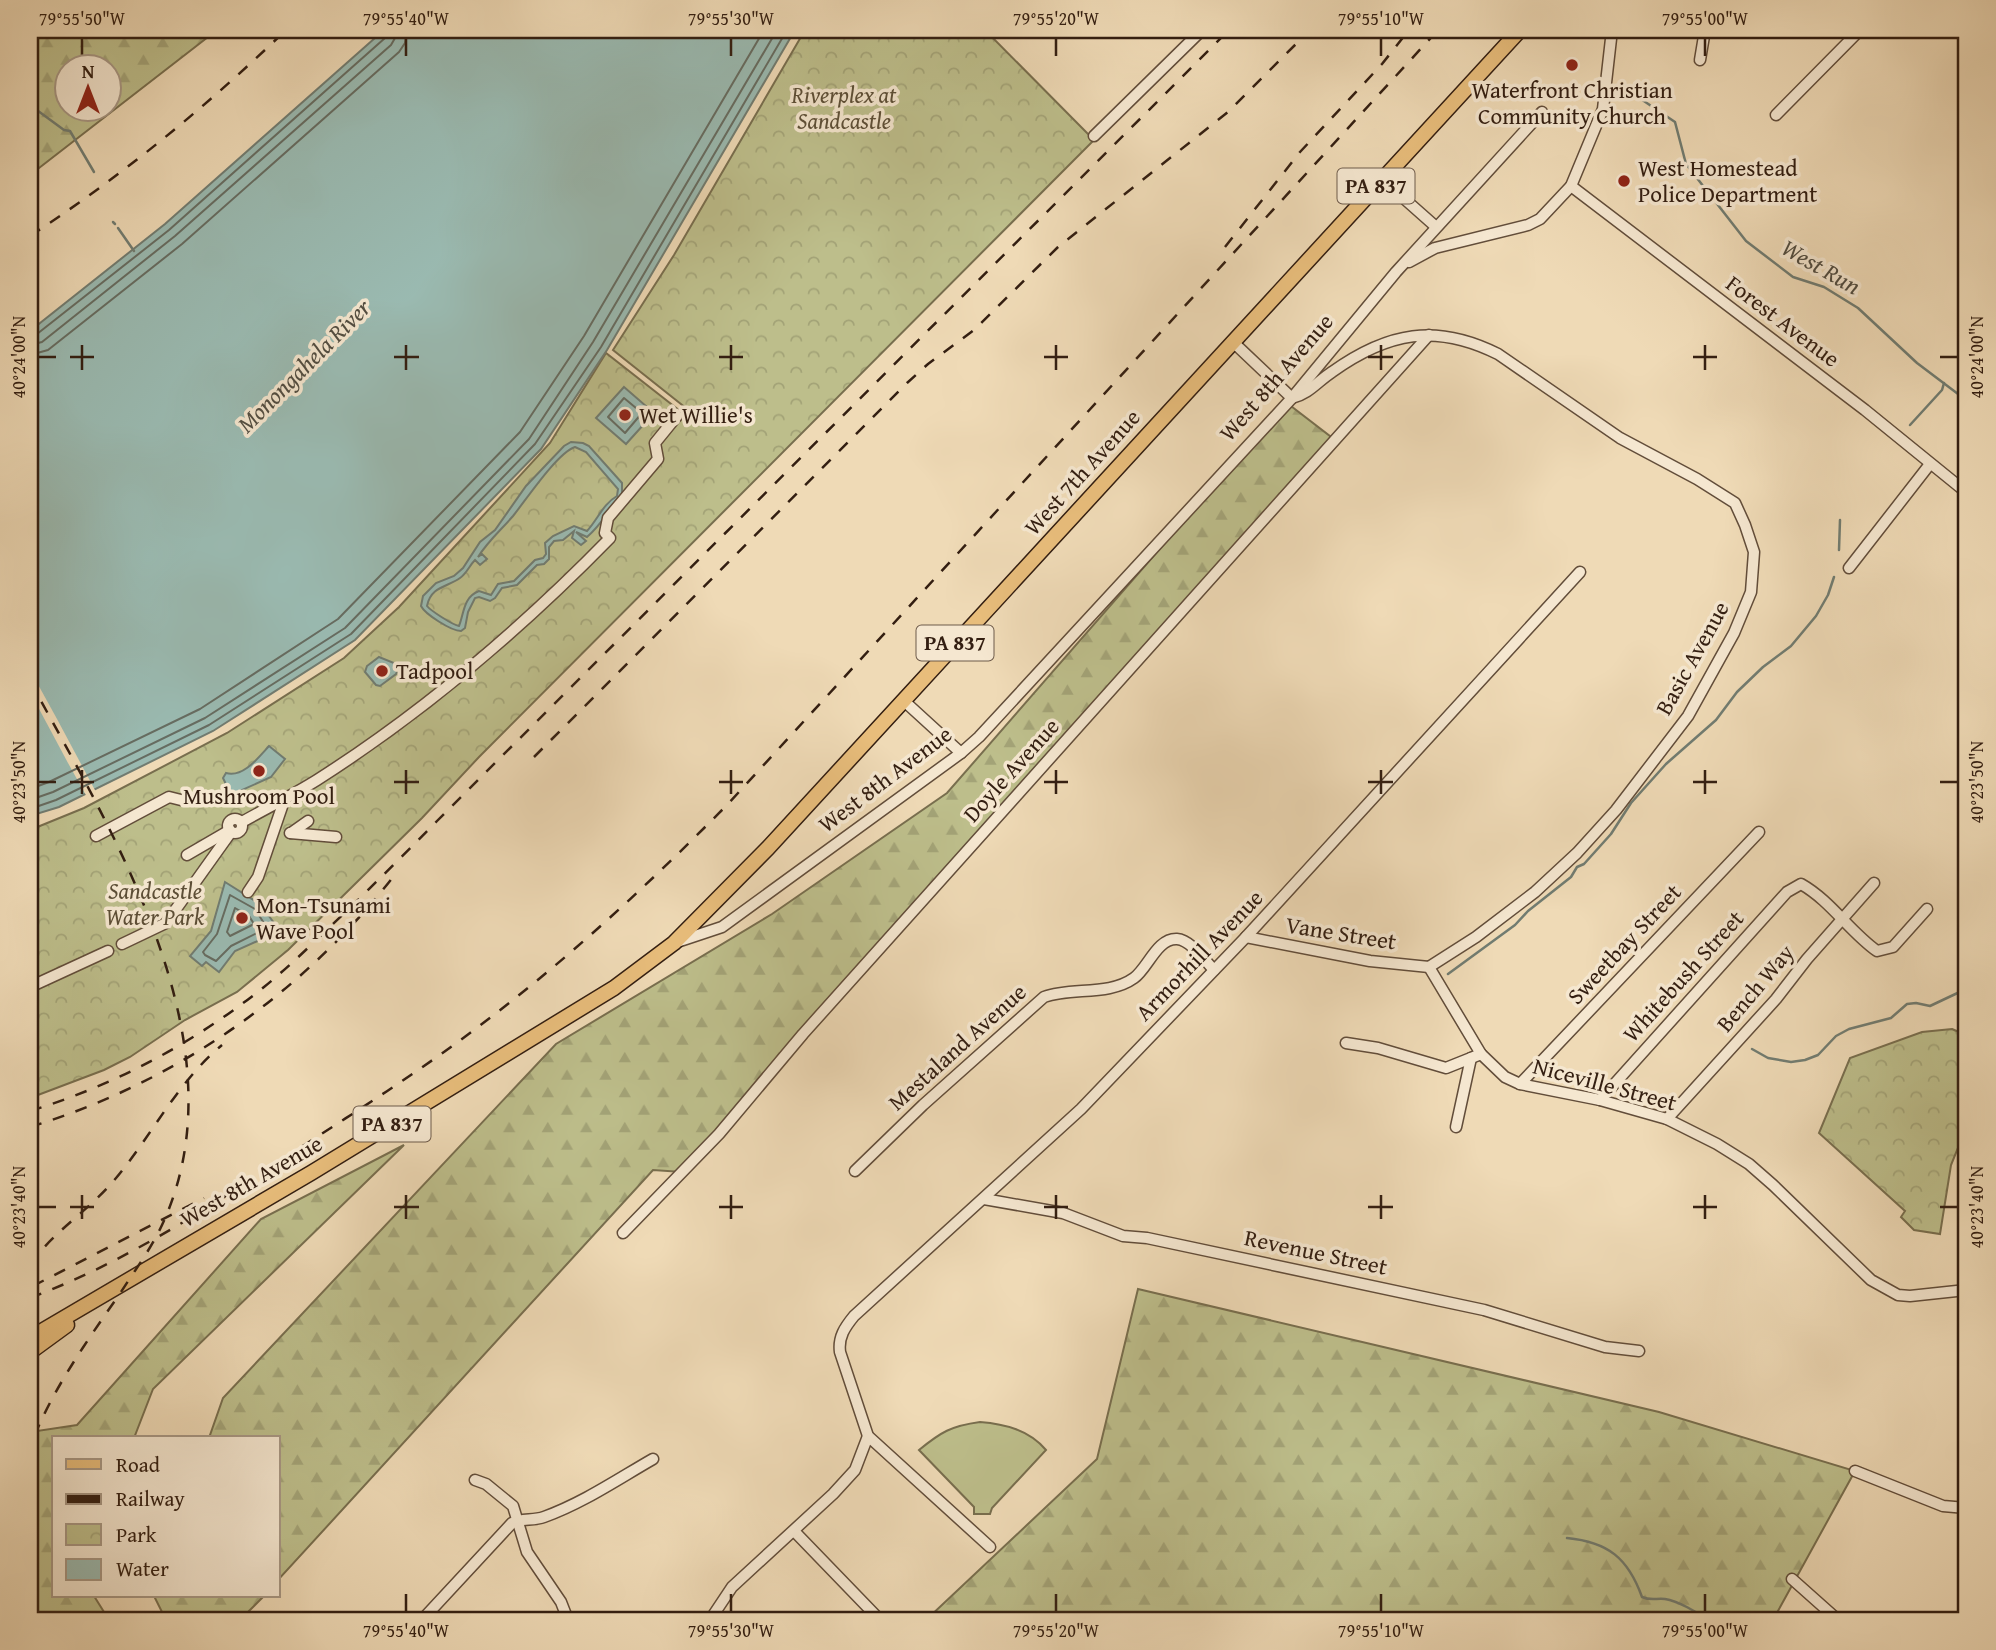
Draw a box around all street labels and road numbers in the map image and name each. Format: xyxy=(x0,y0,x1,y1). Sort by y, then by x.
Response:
road number: PA 837 xyxy=(1338,168,1414,204)
street label: Forest Avenue xyxy=(1719,267,1847,374)
street label: West 8th Avenue xyxy=(1211,306,1340,448)
street label: West 7th Avenue xyxy=(1016,401,1147,542)
street label: Basic Avenue xyxy=(1647,595,1736,721)
road number: PA 837 xyxy=(916,626,993,660)
street label: Doyle Avenue xyxy=(955,710,1066,829)
street label: West 8th Avenue xyxy=(811,717,958,840)
street label: Sweetbay Street xyxy=(1559,876,1688,1011)
street label: Armorhill Avenue xyxy=(1127,882,1270,1028)
street label: Whitebush Street xyxy=(1614,902,1751,1049)
street label: Vane Street xyxy=(1283,907,1399,958)
street label: Bench Way xyxy=(1708,936,1802,1039)
street label: Mestaland Avenue xyxy=(880,975,1033,1118)
street label: Niceville Street xyxy=(1530,1049,1681,1119)
road number: PA 837 xyxy=(354,1106,430,1142)
street label: West 8th Avenue xyxy=(173,1126,328,1235)
street label: Revenue Street xyxy=(1242,1220,1391,1283)

